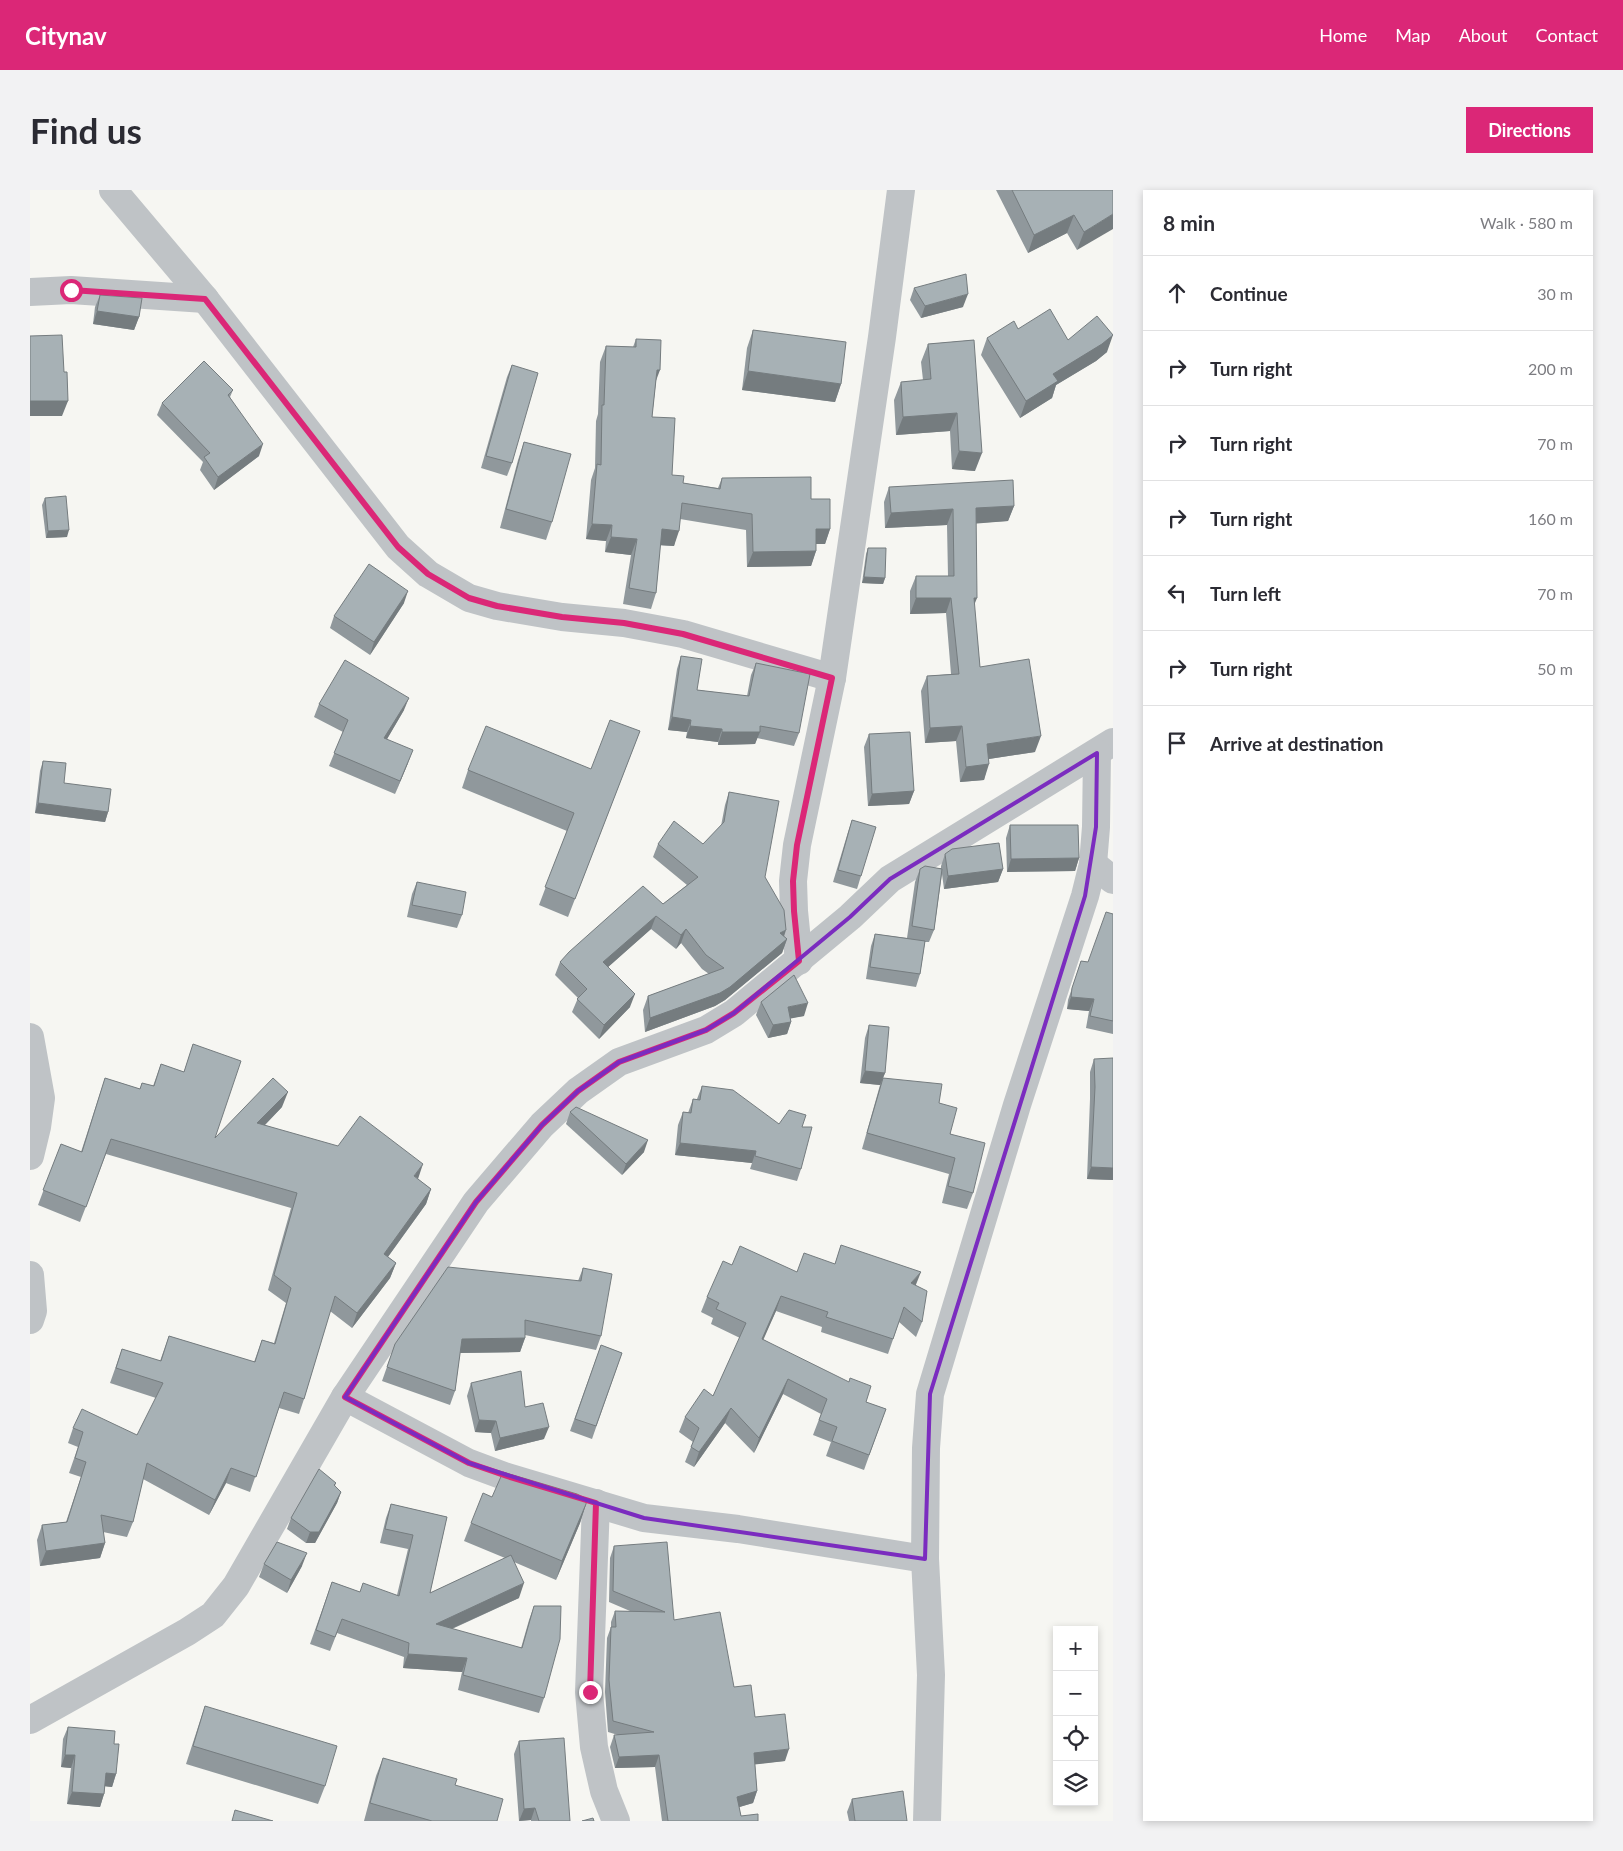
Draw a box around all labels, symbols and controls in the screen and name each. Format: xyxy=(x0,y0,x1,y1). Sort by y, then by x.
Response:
text: Citynav xyxy=(25,21,107,50)
text: Home xyxy=(1319,24,1367,46)
text: Map xyxy=(1395,24,1431,46)
text: About xyxy=(1459,24,1508,46)
text: Contact xyxy=(1536,24,1598,46)
button: Directions xyxy=(1466,107,1593,153)
text: Find us xyxy=(30,109,142,151)
text: 8 min xyxy=(1163,210,1215,235)
text: Walk · 580 m xyxy=(1480,213,1573,232)
route start xyxy=(60,279,83,302)
icon: ahead xyxy=(1163,279,1191,307)
text: Continue xyxy=(1210,282,1288,305)
text: 30 m xyxy=(1537,284,1573,303)
icon: right xyxy=(1163,354,1191,382)
text: Turn right xyxy=(1210,357,1292,380)
text: 200 m xyxy=(1528,359,1573,378)
icon: right xyxy=(1163,429,1191,457)
text: Turn right xyxy=(1210,432,1292,455)
text: 70 m xyxy=(1537,434,1573,453)
icon: right xyxy=(1163,504,1191,532)
text: Turn right xyxy=(1210,507,1292,530)
text: 160 m xyxy=(1528,509,1573,528)
icon: left xyxy=(1163,579,1191,607)
text: Turn left xyxy=(1210,582,1281,605)
text: 70 m xyxy=(1537,584,1573,603)
icon: right xyxy=(1163,654,1191,682)
text: Turn right xyxy=(1210,657,1292,680)
text: 50 m xyxy=(1537,659,1573,678)
icon: arrive xyxy=(1163,729,1191,757)
text: Arrive at destination xyxy=(1210,732,1383,755)
map controls xyxy=(1053,1626,1098,1806)
button: + xyxy=(1053,1626,1098,1671)
button: − xyxy=(1053,1671,1098,1716)
route end xyxy=(579,1681,602,1704)
button: locate xyxy=(1053,1716,1098,1761)
button: layers xyxy=(1053,1761,1098,1806)

